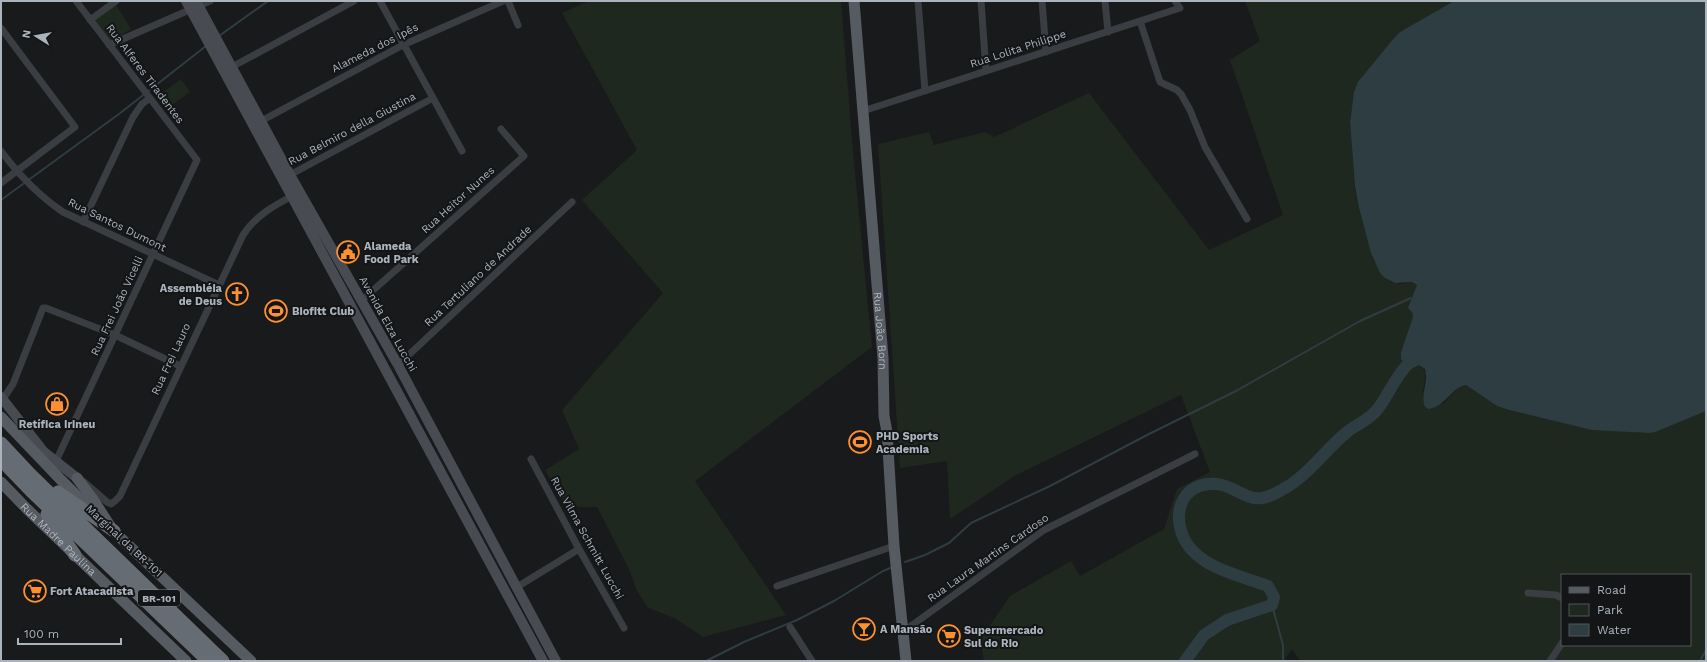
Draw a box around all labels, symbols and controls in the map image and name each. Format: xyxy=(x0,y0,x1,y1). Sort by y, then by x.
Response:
north arrow xyxy=(16,16,56,56)
street label: Alameda dos Ipês xyxy=(329,20,421,75)
street label: Rua Alferes Tiradentes xyxy=(103,22,187,126)
street label: Rua Lolita Philippe xyxy=(968,27,1068,71)
text: N xyxy=(20,29,34,39)
street label: Rua Belmiro della Giustina xyxy=(286,90,418,168)
street label: Rua Heitor Nunes xyxy=(419,164,497,236)
street label: Rua Santos Dumont xyxy=(66,196,169,255)
street label: Rua Tertuliano de Andrade xyxy=(422,223,534,329)
public building icon: Alameda Food Park xyxy=(335,239,361,265)
place label: Alameda Food Park xyxy=(364,240,419,266)
street label: Rua Frei João Vicelli xyxy=(88,254,146,358)
street label: Avenida Elza Lucchi xyxy=(356,274,420,374)
church icon: Assembléia de Deus xyxy=(224,281,250,307)
place label: Assembléia de Deus xyxy=(160,282,223,308)
street label: Rua João Born xyxy=(871,292,890,370)
sports icon: Biofitt Club xyxy=(263,298,289,324)
place label: Biofitt Club xyxy=(292,305,354,318)
street label: Rua Frei Lauro xyxy=(149,321,193,397)
shop icon: Retífica Irineu xyxy=(44,391,70,417)
place label: Retífica Irineu xyxy=(19,418,96,431)
sports icon: PHD Sports Academia xyxy=(847,429,873,455)
place label: PHD Sports Academia xyxy=(876,430,939,456)
street label: Rua Vilma Schmitt Lucchi xyxy=(548,475,626,602)
street label: Rua Madre Paulina xyxy=(18,500,99,578)
street label: Marginal da BR-101 xyxy=(83,502,165,580)
street label: Rua Laura Martins Cardoso xyxy=(925,511,1051,605)
legend xyxy=(1561,574,1691,646)
supermarket icon: Fort Atacadista xyxy=(22,578,48,604)
text: Road xyxy=(1597,583,1626,597)
place label: Fort Atacadista xyxy=(50,585,134,598)
road number: BR-101 xyxy=(138,590,180,606)
text: Park xyxy=(1597,603,1623,617)
bar icon: A Mansão xyxy=(851,616,877,642)
scale bar xyxy=(18,620,121,646)
place label: A Mansão xyxy=(880,623,933,636)
supermarket icon: Supermercado Sul do Rio xyxy=(936,623,962,649)
text: Water xyxy=(1597,623,1632,637)
place label: Supermercado Sul do Rio xyxy=(964,624,1044,650)
text: 100 m xyxy=(24,627,59,641)

